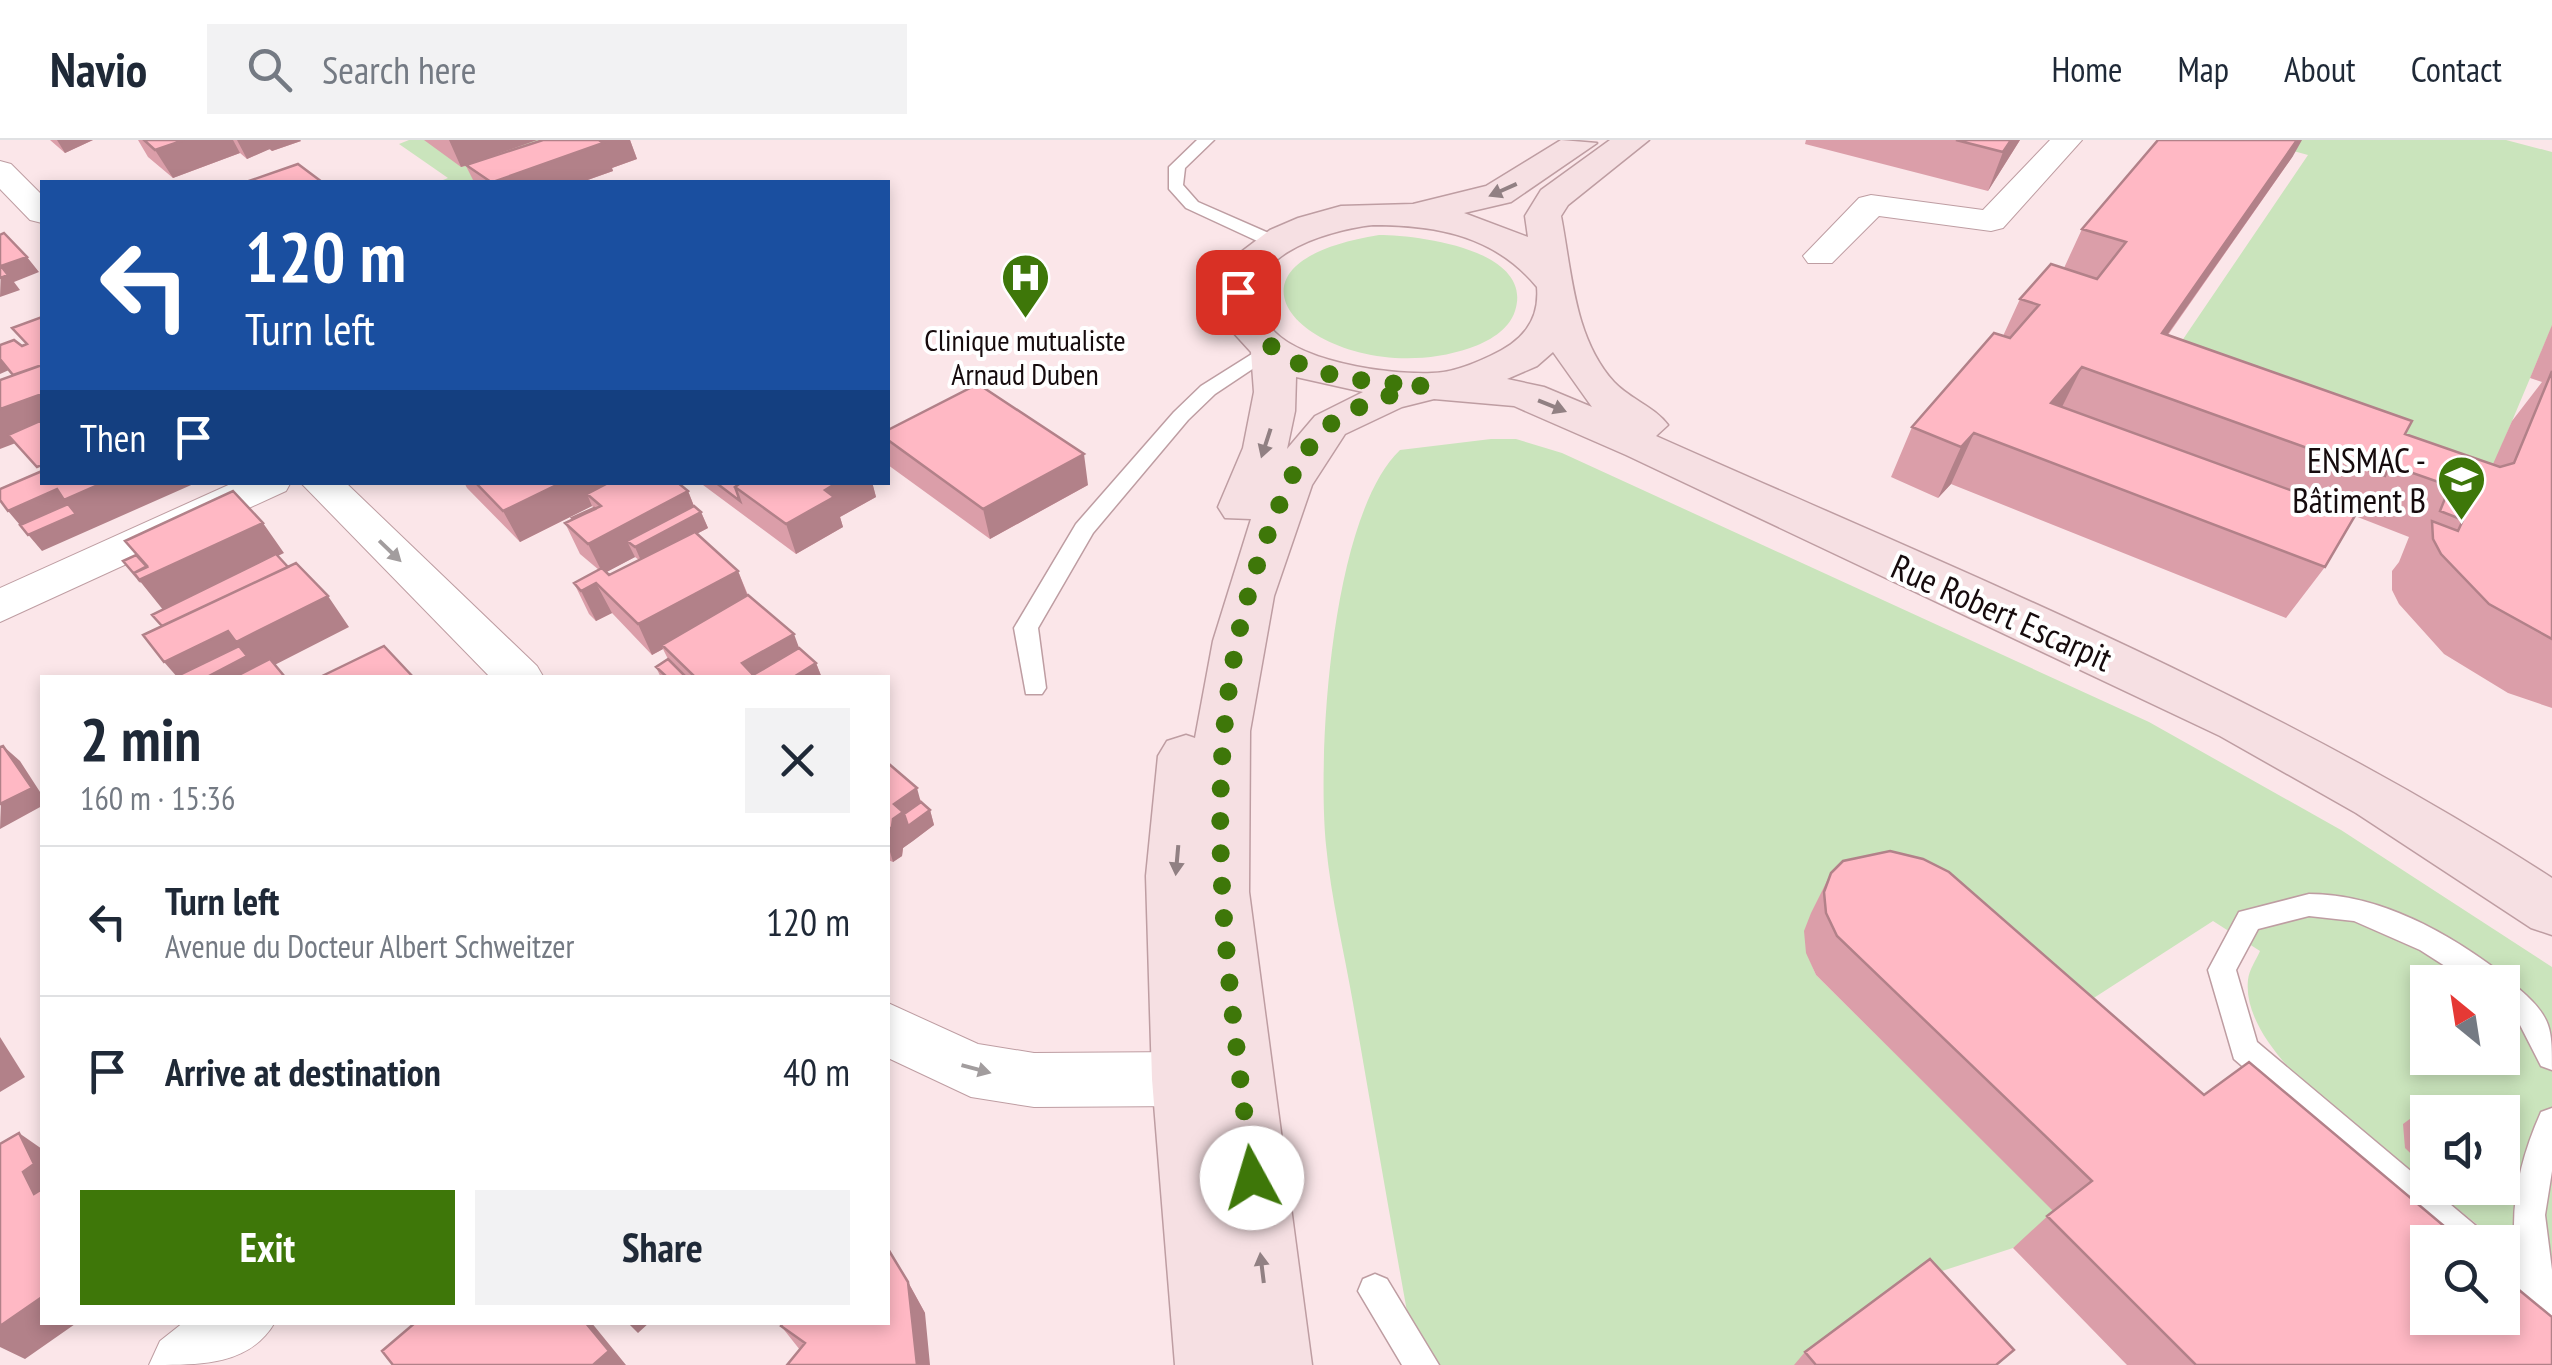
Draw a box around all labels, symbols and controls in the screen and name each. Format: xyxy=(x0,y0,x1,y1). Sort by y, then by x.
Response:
search box xyxy=(207,24,907,114)
text: Navio xyxy=(50,38,147,100)
icon: search xyxy=(242,42,297,97)
text: Search here xyxy=(322,45,476,94)
text: Home xyxy=(2051,46,2123,92)
text: Map xyxy=(2178,46,2229,92)
text: About xyxy=(2284,46,2356,92)
text: Contact xyxy=(2411,46,2502,92)
one-way arrow xyxy=(1488,182,1518,198)
text: 120 m xyxy=(245,211,406,301)
icon: left xyxy=(80,220,210,350)
pin xyxy=(1196,250,1281,335)
hospital icon: Clinique mutualiste Arnaud Duben xyxy=(999,252,1051,320)
icon: arrive xyxy=(1211,265,1266,320)
text: Turn left xyxy=(245,299,375,357)
place label: Clinique mutualiste Arnaud Duben xyxy=(924,320,1126,393)
one-way arrow xyxy=(1538,399,1568,415)
icon: arrive xyxy=(166,410,221,465)
text: Then xyxy=(80,413,146,462)
one-way arrow xyxy=(1258,428,1273,458)
place label: ENSMAC - Bâtiment B xyxy=(2292,437,2426,523)
school or university icon: ENSMAC - Bâtiment B xyxy=(2435,454,2487,522)
one-way arrow xyxy=(378,538,402,562)
street label: Rue Robert Escarpit xyxy=(1884,543,2120,681)
text: 2 min xyxy=(80,700,201,778)
button: close xyxy=(745,708,850,813)
text: 160 m · 15:36 xyxy=(80,777,235,819)
one-way arrow xyxy=(1169,844,1185,876)
text: Turn left xyxy=(165,876,279,925)
icon: left xyxy=(80,894,135,949)
text: 120 m xyxy=(766,897,850,946)
text: Avenue du Docteur Albert Schweitzer xyxy=(165,925,574,967)
north arrow xyxy=(2410,965,2520,1075)
map controls xyxy=(2410,965,2520,1335)
icon: arrive xyxy=(80,1044,135,1099)
text: Arrive at destination xyxy=(165,1047,441,1096)
text: 40 m xyxy=(783,1047,850,1096)
one-way arrow xyxy=(961,1061,992,1077)
button: sound xyxy=(2410,1095,2520,1205)
position arrow xyxy=(1200,1126,1304,1230)
button: Exit xyxy=(80,1190,455,1305)
button: Share xyxy=(475,1190,850,1305)
button: search xyxy=(2410,1225,2520,1335)
one-way arrow xyxy=(1254,1252,1270,1284)

